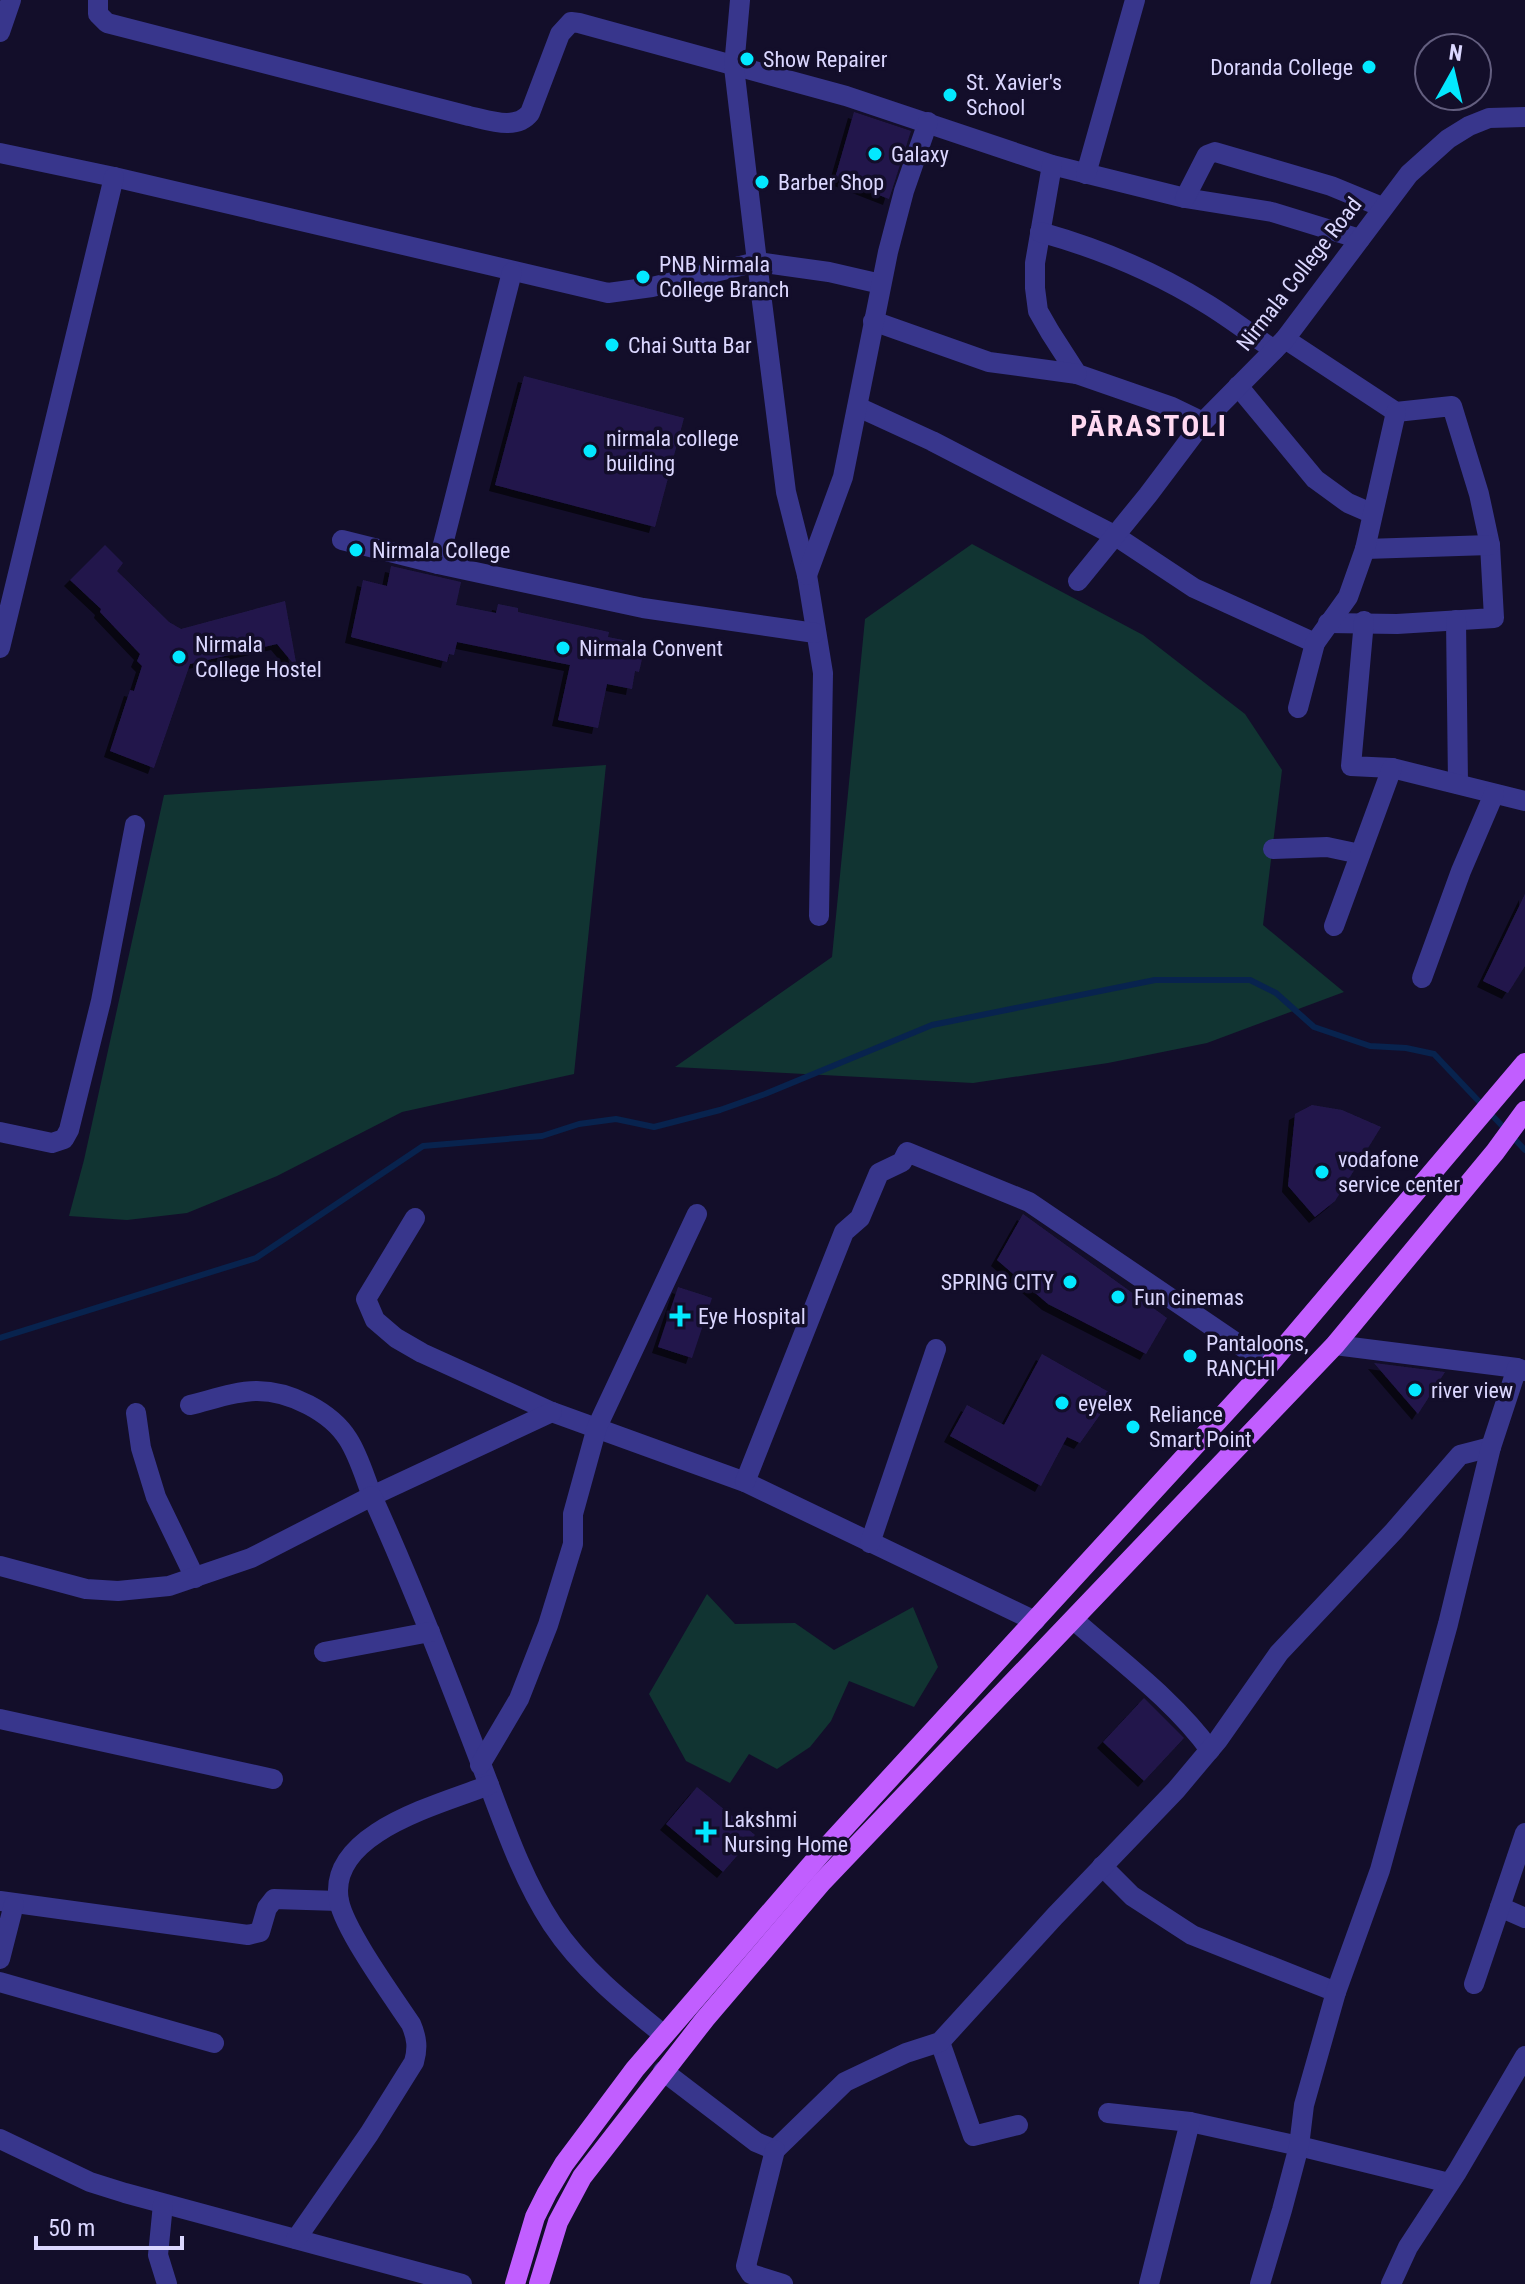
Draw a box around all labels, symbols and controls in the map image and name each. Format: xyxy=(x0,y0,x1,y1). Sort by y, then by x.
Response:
north arrow xyxy=(1413,32,1493,112)
text: N xyxy=(1447,39,1464,66)
place label: Show Repairer xyxy=(763,47,888,72)
marker: Show Repairer xyxy=(738,50,756,68)
place label: Doranda College xyxy=(1210,55,1353,80)
marker: Doranda College xyxy=(1360,58,1378,76)
place label: St. Xavier's School xyxy=(966,70,1062,120)
marker: St. Xavier's School xyxy=(941,86,959,104)
place label: Galaxy xyxy=(891,142,949,167)
marker: Galaxy xyxy=(866,145,884,163)
place label: Barber Shop xyxy=(778,170,884,195)
marker: Barber Shop xyxy=(753,173,771,191)
street label: Nirmala College Road xyxy=(1231,192,1367,356)
place label: PNB Nirmala College Branch xyxy=(659,252,789,302)
marker: PNB Nirmala College Branch xyxy=(634,268,652,286)
place label: Chai Sutta Bar xyxy=(628,333,752,358)
marker: Chai Sutta Bar xyxy=(603,336,621,354)
district label: PĀRASTOLI xyxy=(1070,408,1228,443)
place label: nirmala college building xyxy=(606,426,739,476)
marker: nirmala college building xyxy=(581,442,599,460)
place label: Nirmala College xyxy=(372,538,510,563)
marker: Nirmala College xyxy=(347,541,365,559)
place label: Nirmala College Hostel xyxy=(195,632,322,682)
place label: Nirmala Convent xyxy=(579,636,723,661)
marker: Nirmala Convent xyxy=(554,639,572,657)
marker: Nirmala College Hostel xyxy=(170,648,188,666)
place label: vodafone service center xyxy=(1338,1147,1460,1197)
marker: vodafone service center xyxy=(1313,1163,1331,1181)
place label: SPRING CITY xyxy=(941,1270,1054,1295)
marker: SPRING CITY xyxy=(1061,1273,1079,1291)
place label: Fun cinemas xyxy=(1134,1285,1244,1310)
marker: Fun cinemas xyxy=(1109,1288,1127,1306)
place label: Eye Hospital xyxy=(698,1304,806,1329)
marker: Eye Hospital xyxy=(669,1305,691,1327)
place label: Pantaloons, RANCHI xyxy=(1206,1331,1308,1381)
marker: Pantaloons, RANCHI xyxy=(1181,1347,1199,1365)
place label: river view xyxy=(1431,1378,1513,1403)
marker: river view xyxy=(1406,1381,1424,1399)
place label: eyelex xyxy=(1078,1391,1133,1416)
marker: eyelex xyxy=(1053,1394,1071,1412)
place label: Reliance Smart Point xyxy=(1149,1402,1252,1452)
marker: Reliance Smart Point xyxy=(1124,1418,1142,1436)
place label: Lakshmi Nursing Home xyxy=(724,1807,848,1857)
marker: Lakshmi Nursing Home xyxy=(695,1821,717,1843)
scale bar xyxy=(36,2200,182,2250)
text: 50 m xyxy=(48,2214,95,2242)

